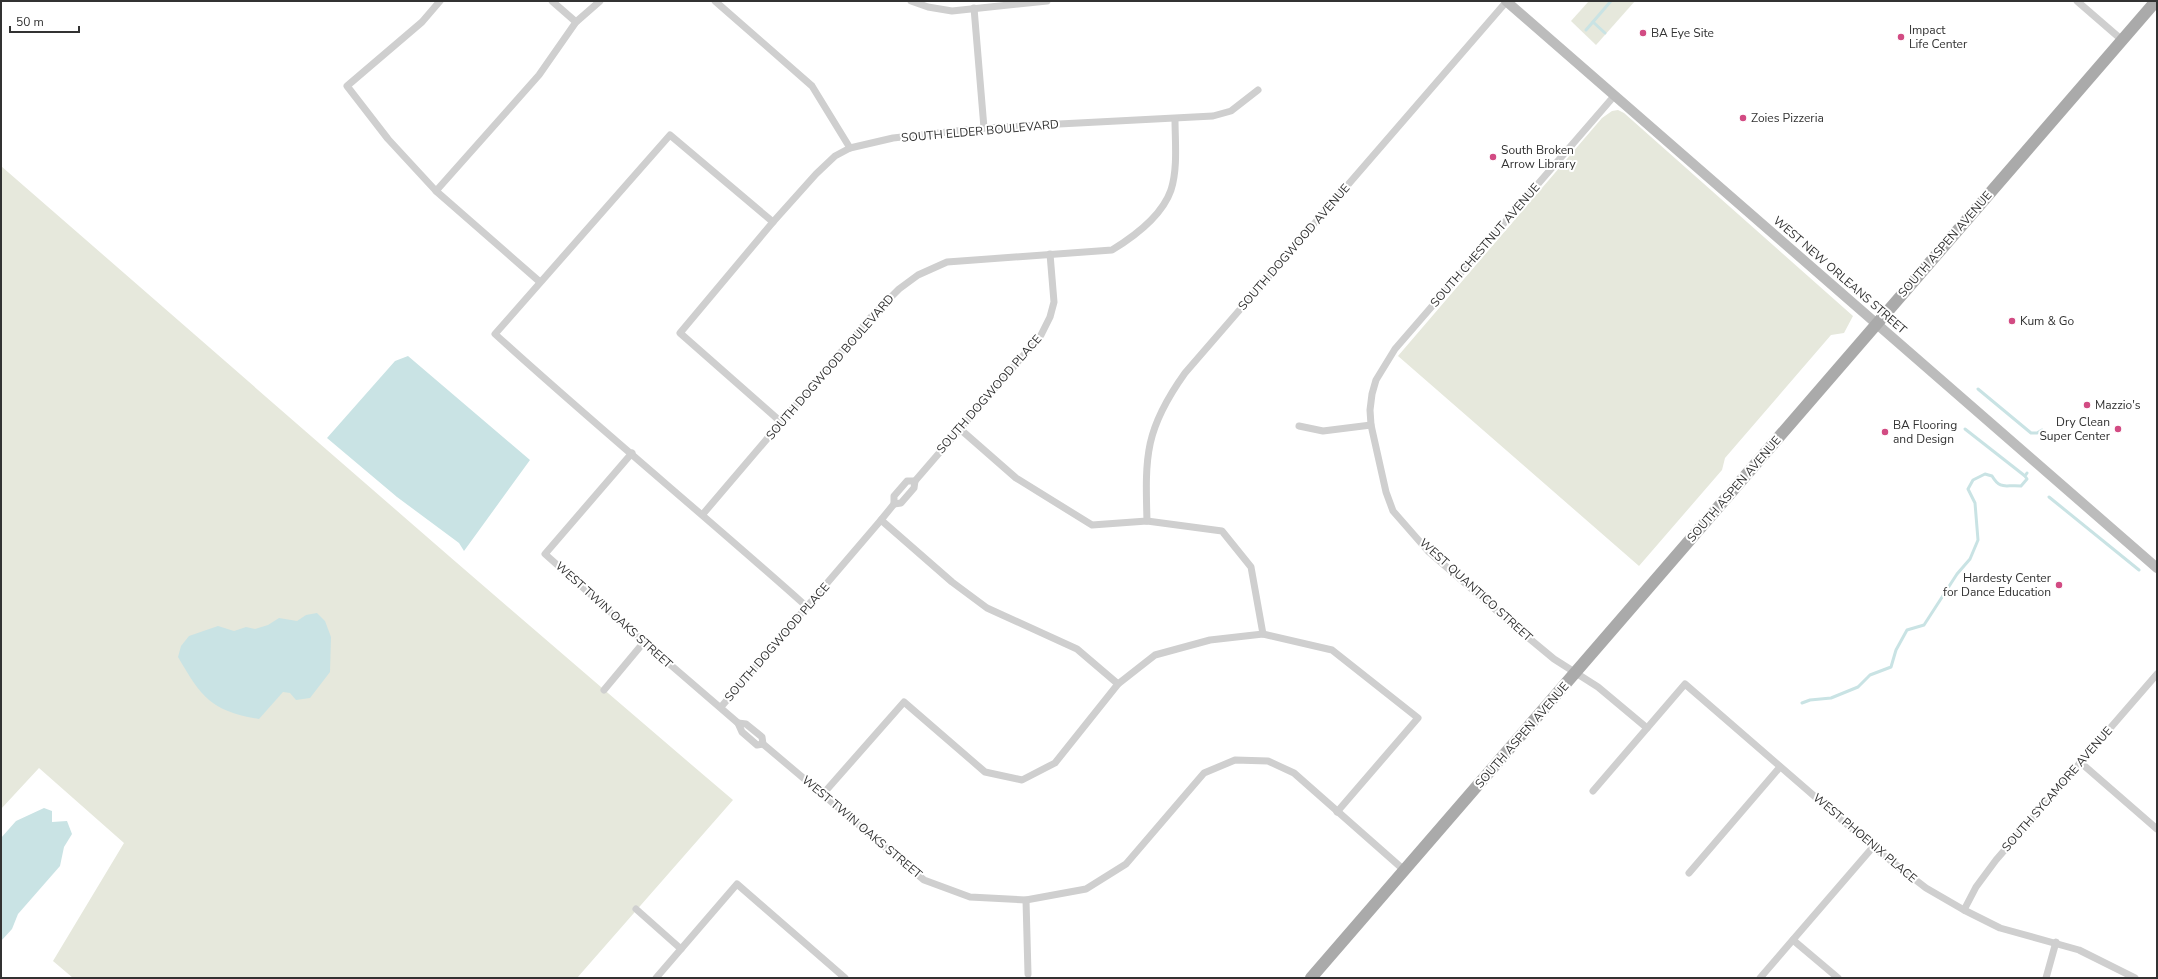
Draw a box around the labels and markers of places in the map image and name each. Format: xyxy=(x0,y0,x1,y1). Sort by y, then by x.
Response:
place label: Impact Life Center xyxy=(1909,22,1968,52)
place label: BA Eye Site xyxy=(1651,25,1714,41)
marker: BA Eye Site xyxy=(1638,28,1648,38)
marker: Impact Life Center xyxy=(1896,32,1906,42)
place label: Zoies Pizzeria xyxy=(1751,110,1824,126)
marker: Zoies Pizzeria xyxy=(1738,113,1748,123)
place label: South Broken Arrow Library xyxy=(1501,142,1577,172)
marker: South Broken Arrow Library xyxy=(1488,152,1498,162)
place label: Kum & Go xyxy=(2020,313,2075,329)
marker: Kum & Go xyxy=(2007,316,2017,326)
place label: Mazzio's xyxy=(2095,397,2141,413)
marker: Mazzio's xyxy=(2082,400,2092,410)
place label: Dry Clean Super Center xyxy=(2039,414,2111,444)
place label: BA Flooring and Design xyxy=(1893,417,1957,447)
marker: Dry Clean Super Center xyxy=(2113,424,2123,434)
marker: BA Flooring and Design xyxy=(1880,427,1890,437)
place label: Hardesty Center for Dance Education xyxy=(1943,570,2052,600)
marker: Hardesty Center for Dance Education xyxy=(2054,580,2064,590)

